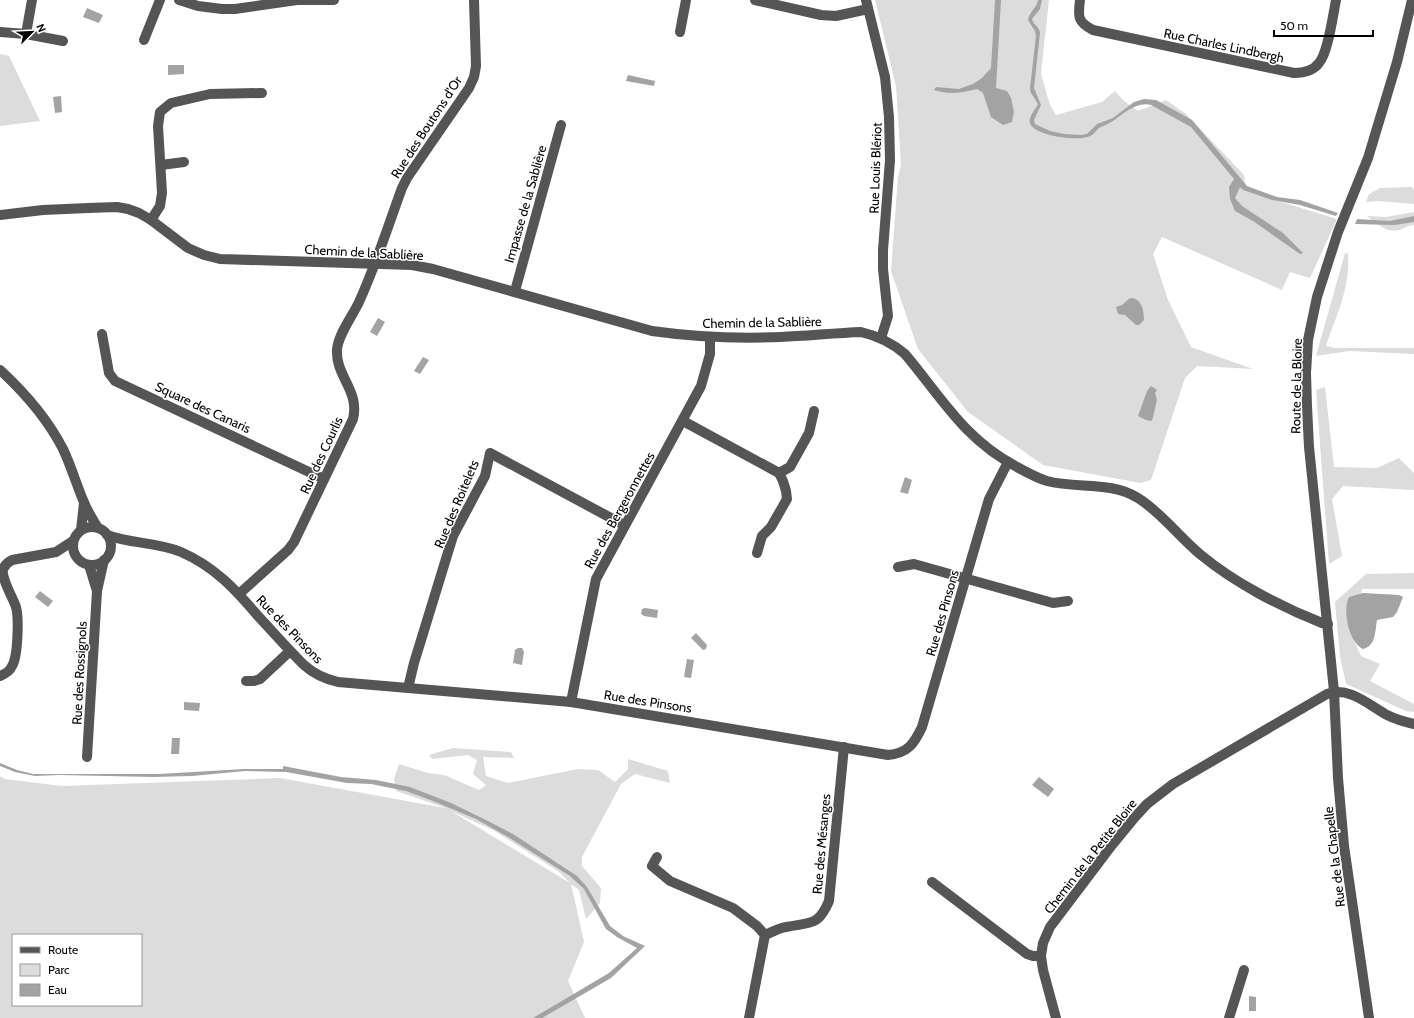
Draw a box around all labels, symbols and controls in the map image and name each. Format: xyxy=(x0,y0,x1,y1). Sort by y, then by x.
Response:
north arrow xyxy=(12,12,52,52)
scale bar xyxy=(1274,12,1373,38)
text: 50 m xyxy=(1280,18,1308,33)
text: N xyxy=(33,22,49,34)
street label: Rue Charles Lindbergh xyxy=(1162,24,1286,66)
street label: Rue des Boutons d'Or xyxy=(387,72,465,181)
street label: Rue Louis Blériot xyxy=(865,122,885,214)
street label: Impasse de la Sablière xyxy=(501,143,550,265)
street label: Chemin de la Sablière xyxy=(304,241,424,263)
street label: Chemin de la Sablière xyxy=(702,313,822,331)
street label: Route de la Bloire xyxy=(1287,338,1305,434)
street label: Square des Canaris xyxy=(153,378,254,436)
street label: Rue des Courlis xyxy=(296,413,346,496)
street label: Rue des Bergeronnettes xyxy=(580,448,658,571)
street label: Rue des Roitelets xyxy=(430,457,482,550)
street label: Rue des Pinsons xyxy=(922,568,962,658)
street label: Rue des Pinsons xyxy=(253,591,327,667)
street label: Rue des Rossignols xyxy=(68,620,90,725)
street label: Rue des Pinsons xyxy=(603,686,694,716)
street label: Rue des Mésanges xyxy=(809,793,833,895)
street label: Chemin de la Petite Bloire xyxy=(1040,795,1140,917)
street label: Rue de la Chapelle xyxy=(1320,806,1348,908)
legend xyxy=(12,934,142,1006)
text: Route xyxy=(48,942,78,957)
text: Parc xyxy=(48,962,70,977)
text: Eau xyxy=(48,982,67,997)

